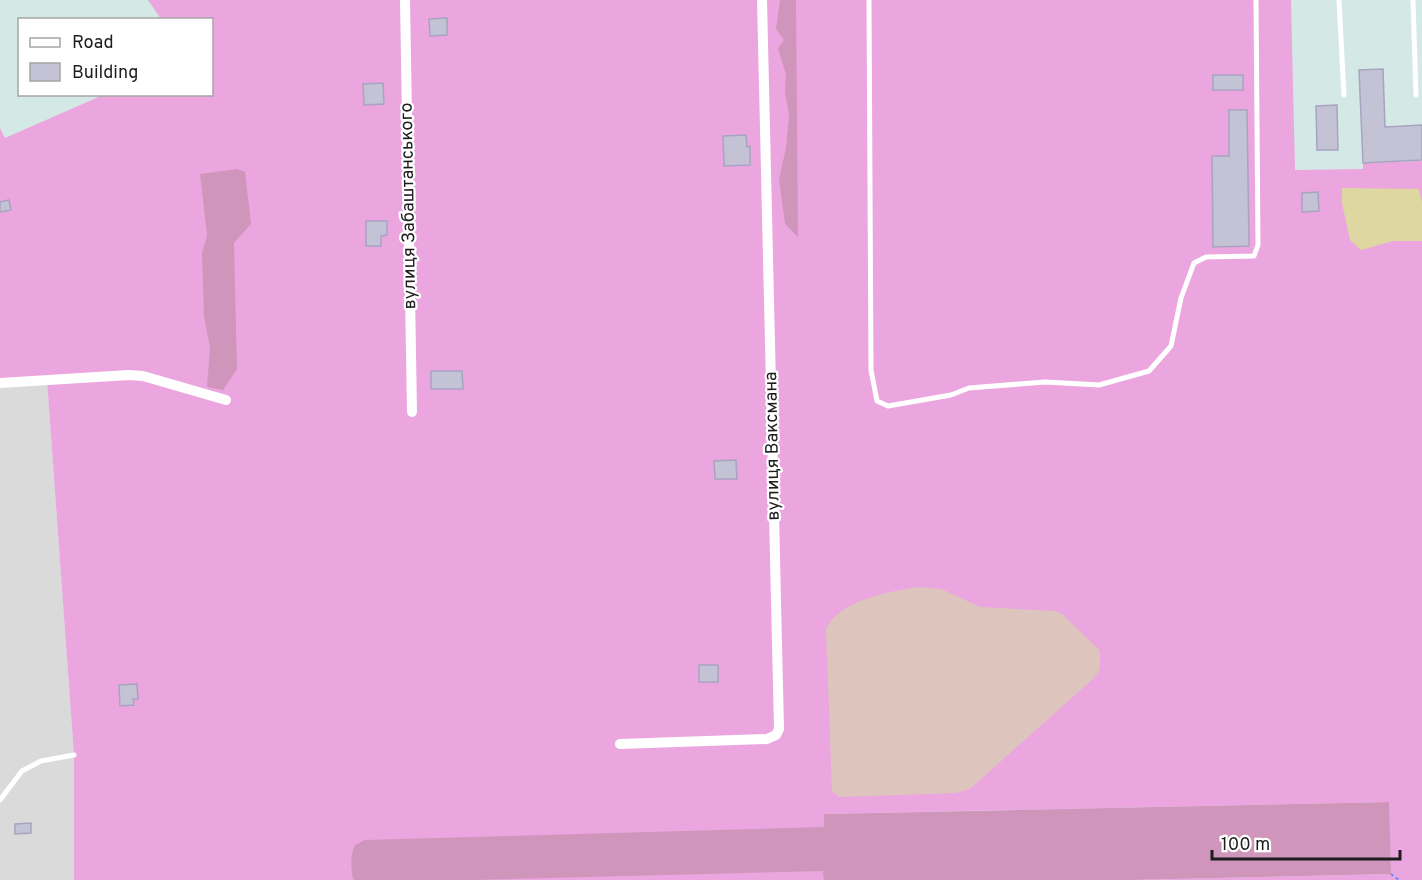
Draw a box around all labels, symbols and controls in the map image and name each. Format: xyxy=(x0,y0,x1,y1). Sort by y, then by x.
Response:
legend xyxy=(18,18,213,96)
text: Road xyxy=(72,32,114,55)
text: Building xyxy=(72,62,138,85)
street label: вулиця Забаштанського xyxy=(396,102,422,310)
street label: вулиця Ваксмана xyxy=(760,371,786,521)
scale bar xyxy=(1212,823,1400,861)
text: 100 m xyxy=(1221,834,1270,857)

